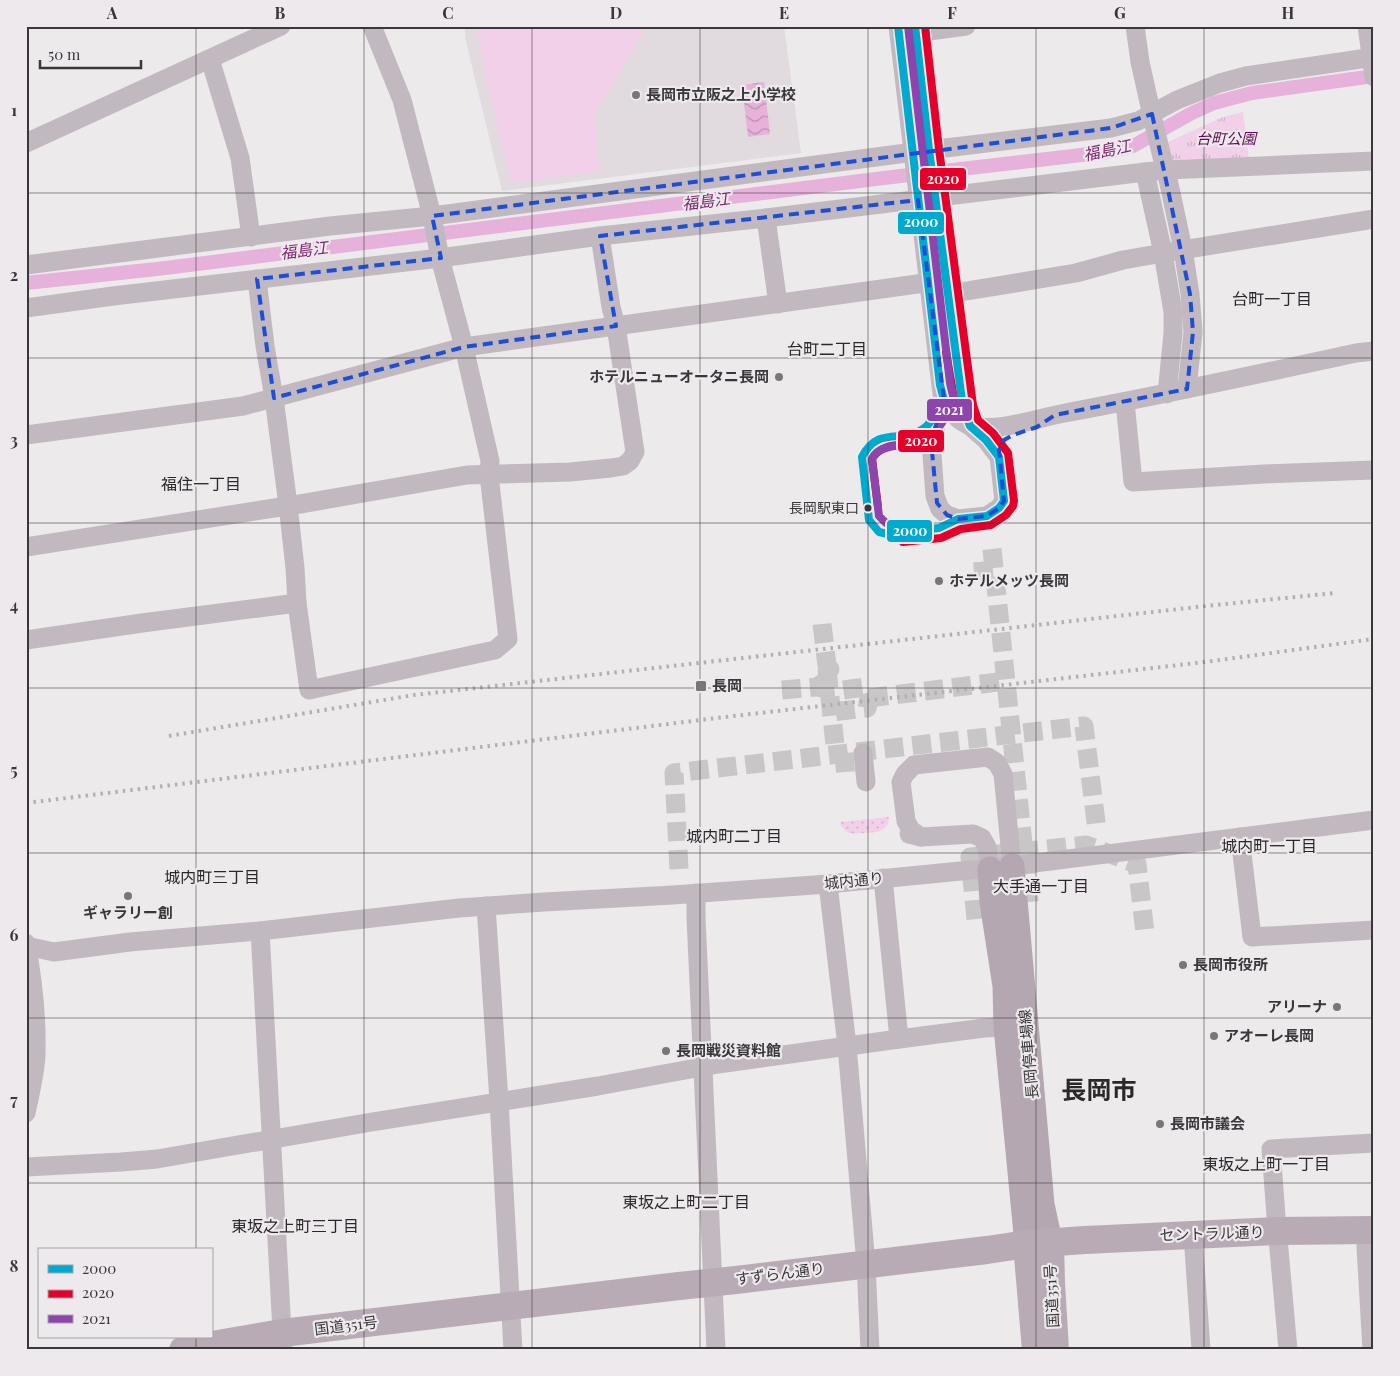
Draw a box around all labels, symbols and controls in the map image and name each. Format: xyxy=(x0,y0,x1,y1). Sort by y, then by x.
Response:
text: A xyxy=(106,2,118,23)
text: B xyxy=(275,2,286,23)
text: C xyxy=(442,2,454,23)
text: D xyxy=(610,2,622,23)
text: E xyxy=(779,2,789,23)
text: F xyxy=(947,2,957,23)
text: G xyxy=(1114,2,1126,23)
text: H xyxy=(1282,2,1295,23)
scale bar xyxy=(40,38,141,70)
text: 50 m xyxy=(48,44,81,64)
place label: 長岡市立阪之上小学校 xyxy=(646,84,796,104)
marker: 長岡市立阪之上小学校 xyxy=(630,89,642,101)
text: 1 xyxy=(11,99,17,120)
park label: 台町公園 xyxy=(1196,128,1258,148)
water label: 福島江 xyxy=(1081,134,1135,165)
line badge: 2020 xyxy=(919,167,967,191)
text: 2020 xyxy=(927,169,959,188)
water label: 福島江 xyxy=(681,187,733,214)
line badge: 2000 xyxy=(897,211,945,235)
text: 2000 xyxy=(904,212,938,231)
water label: 福島江 xyxy=(279,236,331,263)
text: 2 xyxy=(10,264,18,285)
district label: 台町一丁目 xyxy=(1232,288,1312,309)
district label: 台町二丁目 xyxy=(787,338,867,359)
place label: ホテルニューオータニ長岡 xyxy=(589,366,769,386)
marker: ホテルニューオータニ長岡 xyxy=(773,371,785,383)
line badge: 2021 xyxy=(926,398,973,422)
text: 2021 xyxy=(934,400,964,419)
text: 3 xyxy=(10,429,18,450)
line badge: 2020 xyxy=(897,429,945,453)
text: 2020 xyxy=(905,431,937,450)
district label: 福住一丁目 xyxy=(161,473,241,494)
place label: 長岡駅東口 xyxy=(789,498,859,517)
marker: 長岡駅東口 xyxy=(863,503,873,513)
line badge: 2000 xyxy=(886,519,933,543)
text: 2000 xyxy=(893,521,927,540)
place label: ホテルメッツ長岡 xyxy=(949,570,1069,590)
marker: ホテルメッツ長岡 xyxy=(933,575,945,587)
text: 4 xyxy=(10,594,18,615)
place label: 長岡 xyxy=(712,675,742,695)
marker: 長岡 xyxy=(694,679,708,693)
text: 5 xyxy=(10,759,18,780)
district label: 城内町二丁目 xyxy=(686,825,782,846)
district label: 城内町一丁目 xyxy=(1221,835,1317,856)
district label: 城内町三丁目 xyxy=(164,866,260,887)
street label: 城内通り xyxy=(823,867,885,893)
district label: 大手通一丁目 xyxy=(993,875,1089,896)
marker: ギャラリー創 xyxy=(122,890,134,902)
place label: ギャラリー創 xyxy=(83,902,173,922)
text: 6 xyxy=(10,924,19,945)
place label: 長岡市役所 xyxy=(1193,954,1268,974)
marker: 長岡市役所 xyxy=(1177,959,1189,971)
place label: アリーナ xyxy=(1267,996,1327,1016)
marker: アリーナ xyxy=(1331,1001,1343,1013)
street label: 長岡停車場線 xyxy=(1014,1008,1042,1100)
place label: アオーレ長岡 xyxy=(1224,1025,1314,1045)
marker: アオーレ長岡 xyxy=(1208,1030,1220,1042)
place label: 長岡戦災資料館 xyxy=(676,1040,781,1060)
marker: 長岡戦災資料館 xyxy=(660,1045,672,1057)
district label: 長岡市 xyxy=(1061,1072,1137,1105)
text: 7 xyxy=(10,1089,18,1110)
place label: 長岡市議会 xyxy=(1170,1113,1245,1133)
marker: 長岡市議会 xyxy=(1154,1118,1166,1130)
district label: 東坂之上町一丁目 xyxy=(1202,1153,1330,1174)
district label: 東坂之上町二丁目 xyxy=(622,1191,750,1212)
district label: 東坂之上町三丁目 xyxy=(231,1215,359,1236)
street label: セントラル通り xyxy=(1159,1221,1265,1245)
legend xyxy=(38,1248,212,1338)
text: 8 xyxy=(10,1255,19,1276)
text: 2000 xyxy=(82,1258,116,1278)
street label: すずらん通り xyxy=(734,1258,826,1288)
street label: 国道351号 xyxy=(1039,1264,1063,1328)
text: 2020 xyxy=(82,1282,114,1302)
text: 2021 xyxy=(82,1308,111,1328)
street label: 国道351号 xyxy=(313,1311,379,1339)

